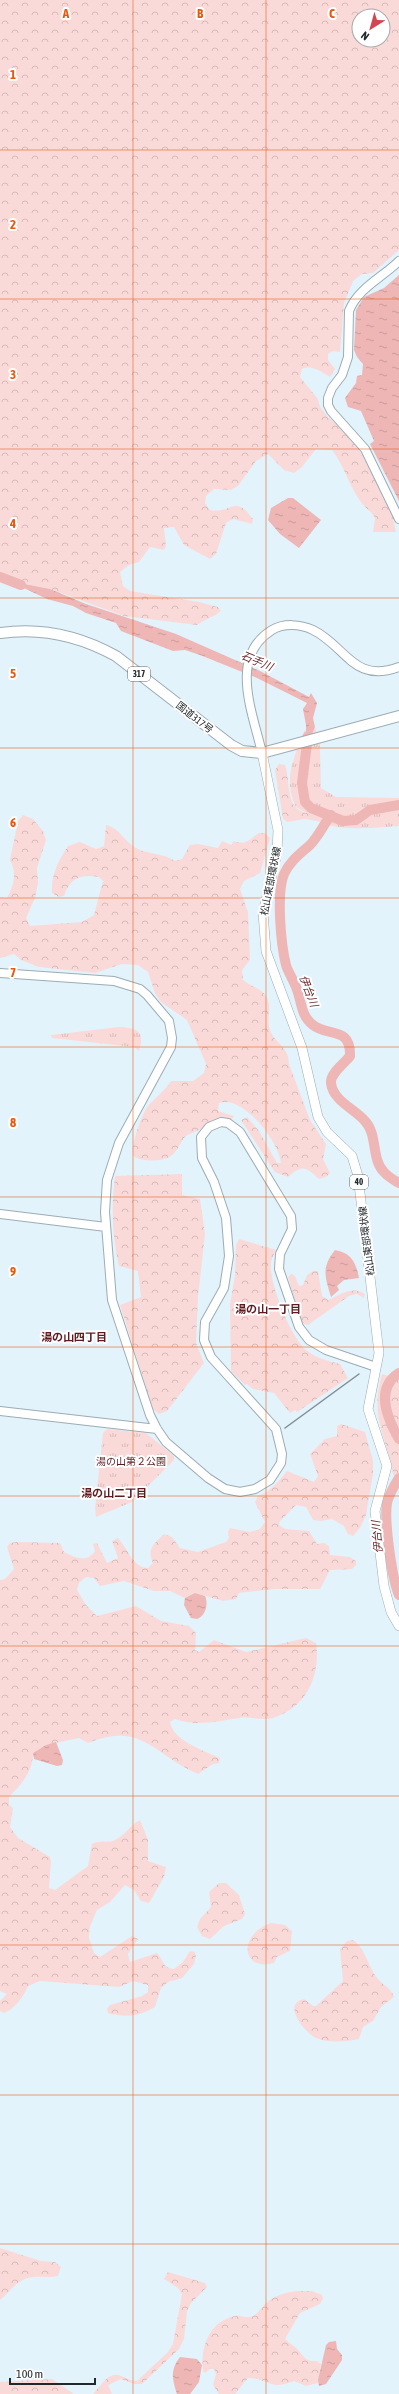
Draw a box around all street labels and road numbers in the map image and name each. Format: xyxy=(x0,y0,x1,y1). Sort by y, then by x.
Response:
road number: 317 xyxy=(128,667,150,681)
street label: 国道317号 xyxy=(174,699,215,735)
street label: 松山東部環状線 xyxy=(258,846,283,917)
road number: 40 xyxy=(350,1175,368,1189)
street label: 松山東部環状線 xyxy=(357,1206,376,1276)

